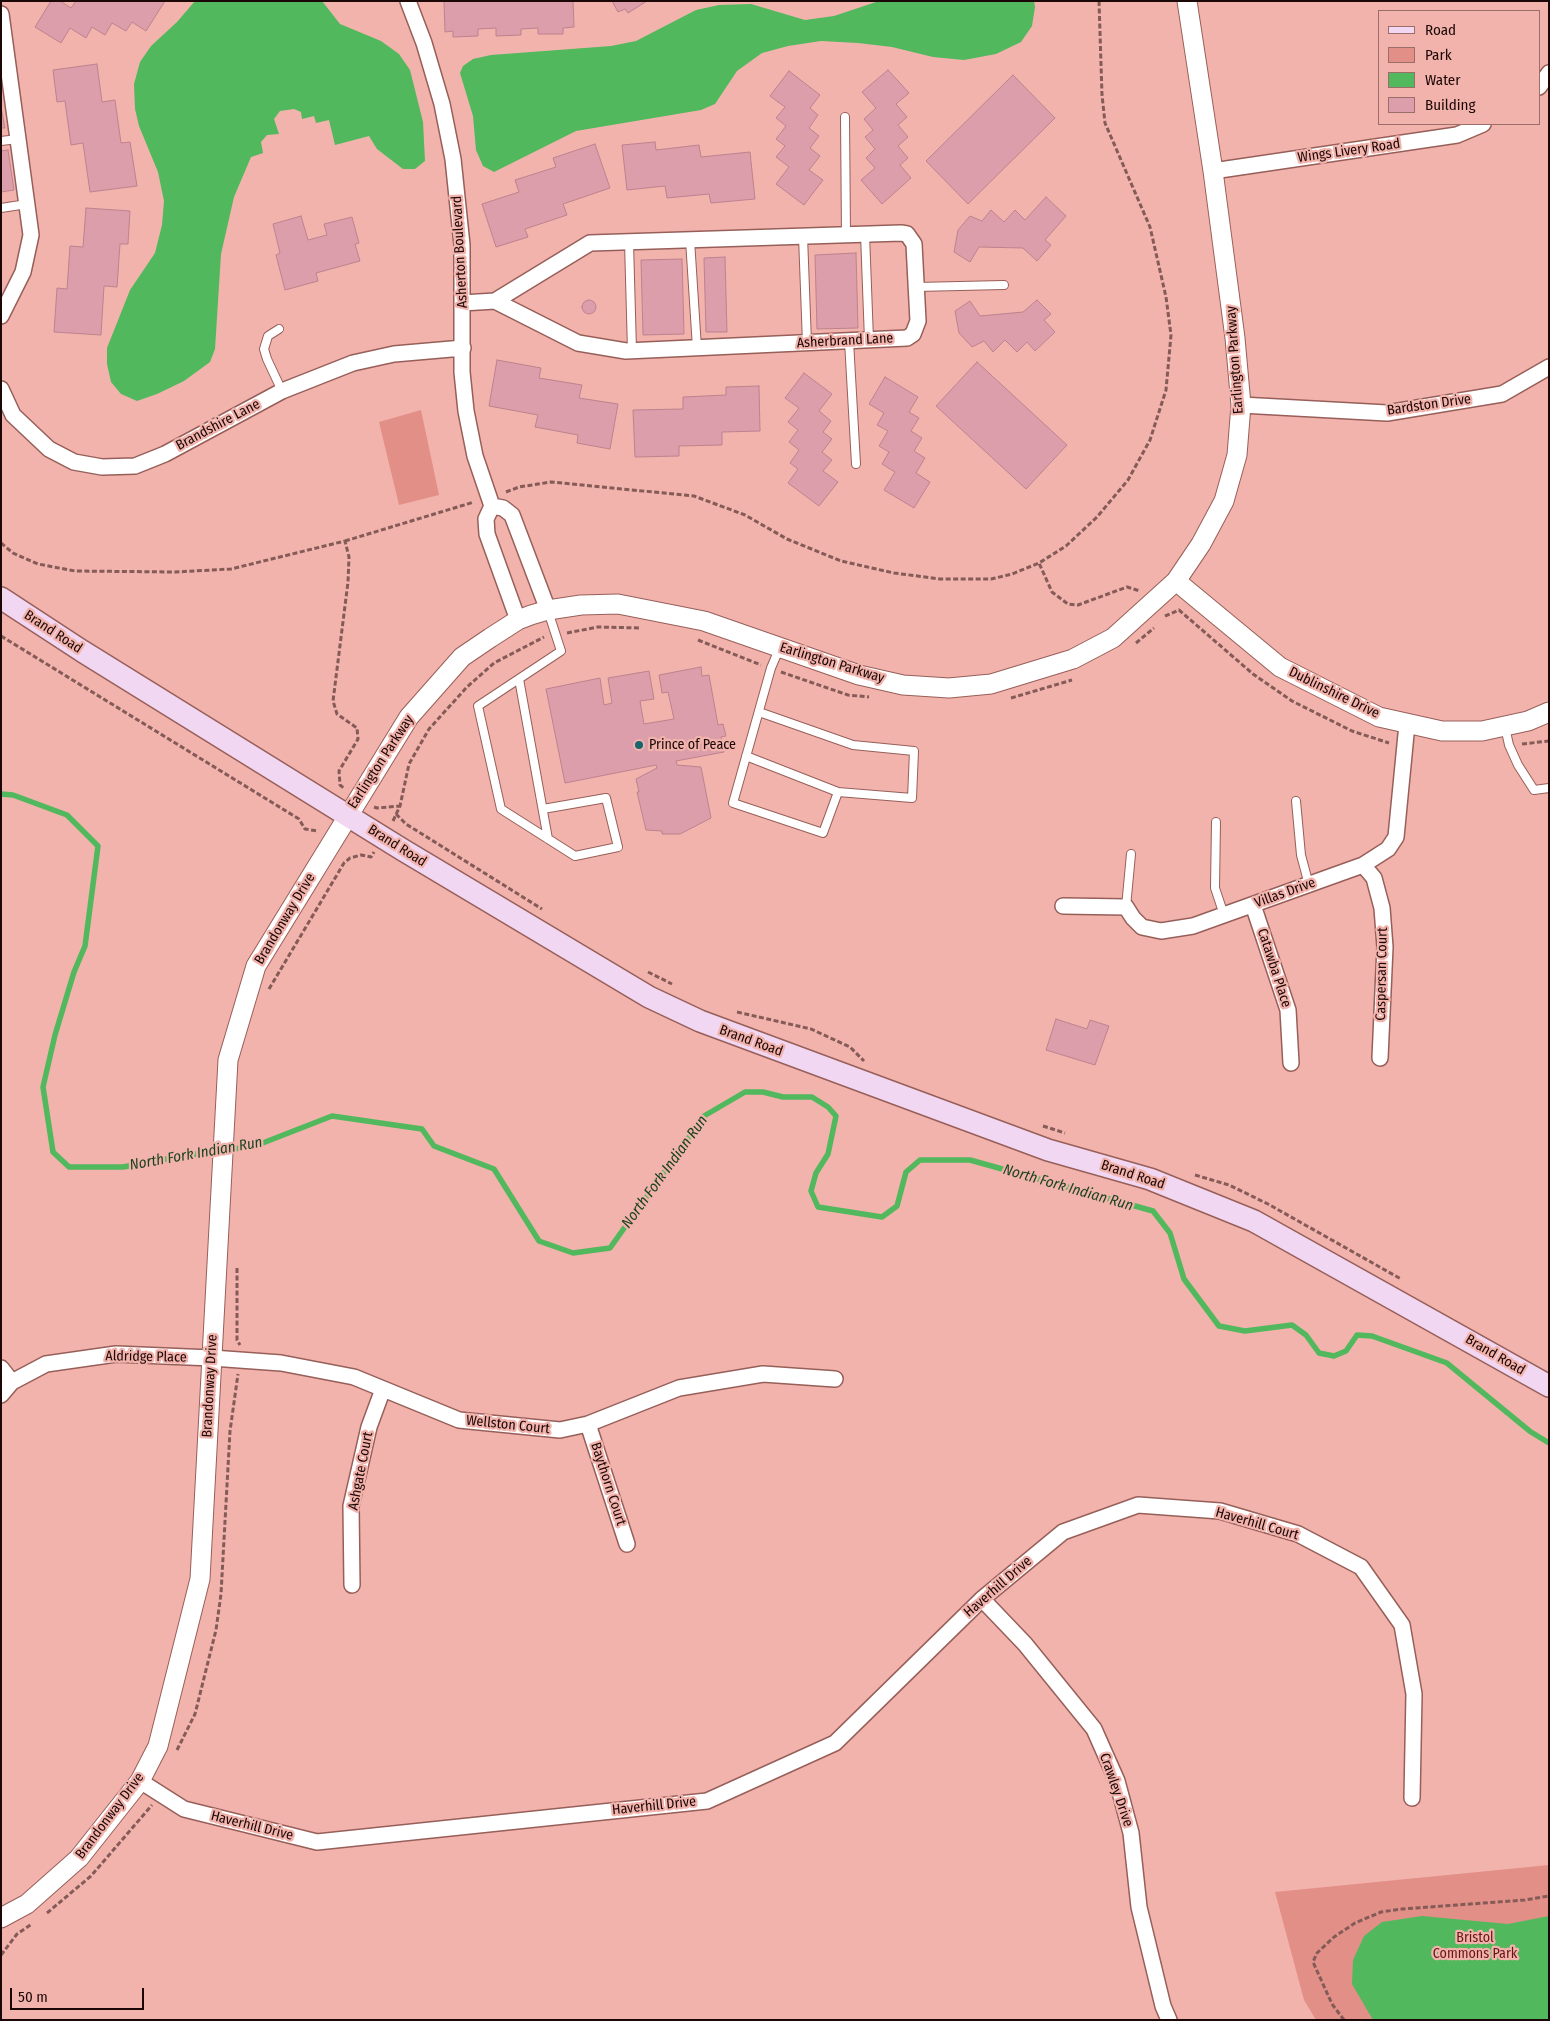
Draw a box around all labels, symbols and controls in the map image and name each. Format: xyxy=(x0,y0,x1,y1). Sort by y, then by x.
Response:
legend xyxy=(1378,10,1540,125)
text: Road xyxy=(1425,21,1456,39)
text: Park xyxy=(1425,46,1452,64)
text: Water xyxy=(1425,71,1460,89)
text: Building xyxy=(1425,96,1476,114)
street label: Wings Livery Road xyxy=(1297,135,1401,167)
street label: Asherton Boulevard xyxy=(449,195,471,309)
street label: Earlington Parkway xyxy=(1223,305,1247,415)
street label: Asherbrand Lane xyxy=(796,330,894,352)
street label: Bardston Drive xyxy=(1386,391,1472,419)
street label: Brandshire Lane xyxy=(173,396,263,454)
street label: Brand Road xyxy=(21,607,85,657)
street label: Earlington Parkway xyxy=(778,639,886,687)
street label: Dublinshire Drive xyxy=(1286,664,1382,722)
street label: Earlington Parkway xyxy=(344,712,418,812)
place label: Prince of Peace xyxy=(649,737,736,753)
marker: Prince of Peace xyxy=(633,739,645,751)
street label: Brand Road xyxy=(364,821,430,871)
street label: Brandonway Drive xyxy=(251,870,319,968)
street label: Villas Drive xyxy=(1252,874,1318,912)
street label: Catawba Place xyxy=(1253,926,1295,1010)
street label: Caspersan Court xyxy=(1373,927,1391,1021)
street label: Brand Road xyxy=(717,1022,785,1060)
water label: North Fork Indian Run xyxy=(618,1112,712,1232)
water label: North Fork Indian Run xyxy=(128,1133,264,1175)
street label: Brand Road xyxy=(1099,1157,1167,1193)
water label: North Fork Indian Run xyxy=(1001,1161,1135,1215)
street label: Brand Road xyxy=(1462,1331,1528,1379)
street label: Brandonway Drive xyxy=(199,1334,221,1438)
street label: Aldridge Place xyxy=(105,1348,187,1366)
street label: Wellston Court xyxy=(465,1412,551,1438)
street label: Ashgate Court xyxy=(345,1430,377,1512)
street label: Baythorn Court xyxy=(587,1440,629,1528)
street label: Haverhill Court xyxy=(1214,1504,1300,1544)
street label: Haverhill Drive xyxy=(961,1553,1035,1621)
street label: Crawley Drive xyxy=(1096,1751,1136,1829)
street label: Brandonway Drive xyxy=(72,1770,148,1862)
street label: Haverhill Drive xyxy=(611,1793,697,1819)
street label: Haverhill Drive xyxy=(209,1808,295,1844)
park label: Bristol Commons Park xyxy=(1433,1930,1517,1962)
scale bar xyxy=(12,1978,146,2010)
text: 50 m xyxy=(18,1988,48,2006)

